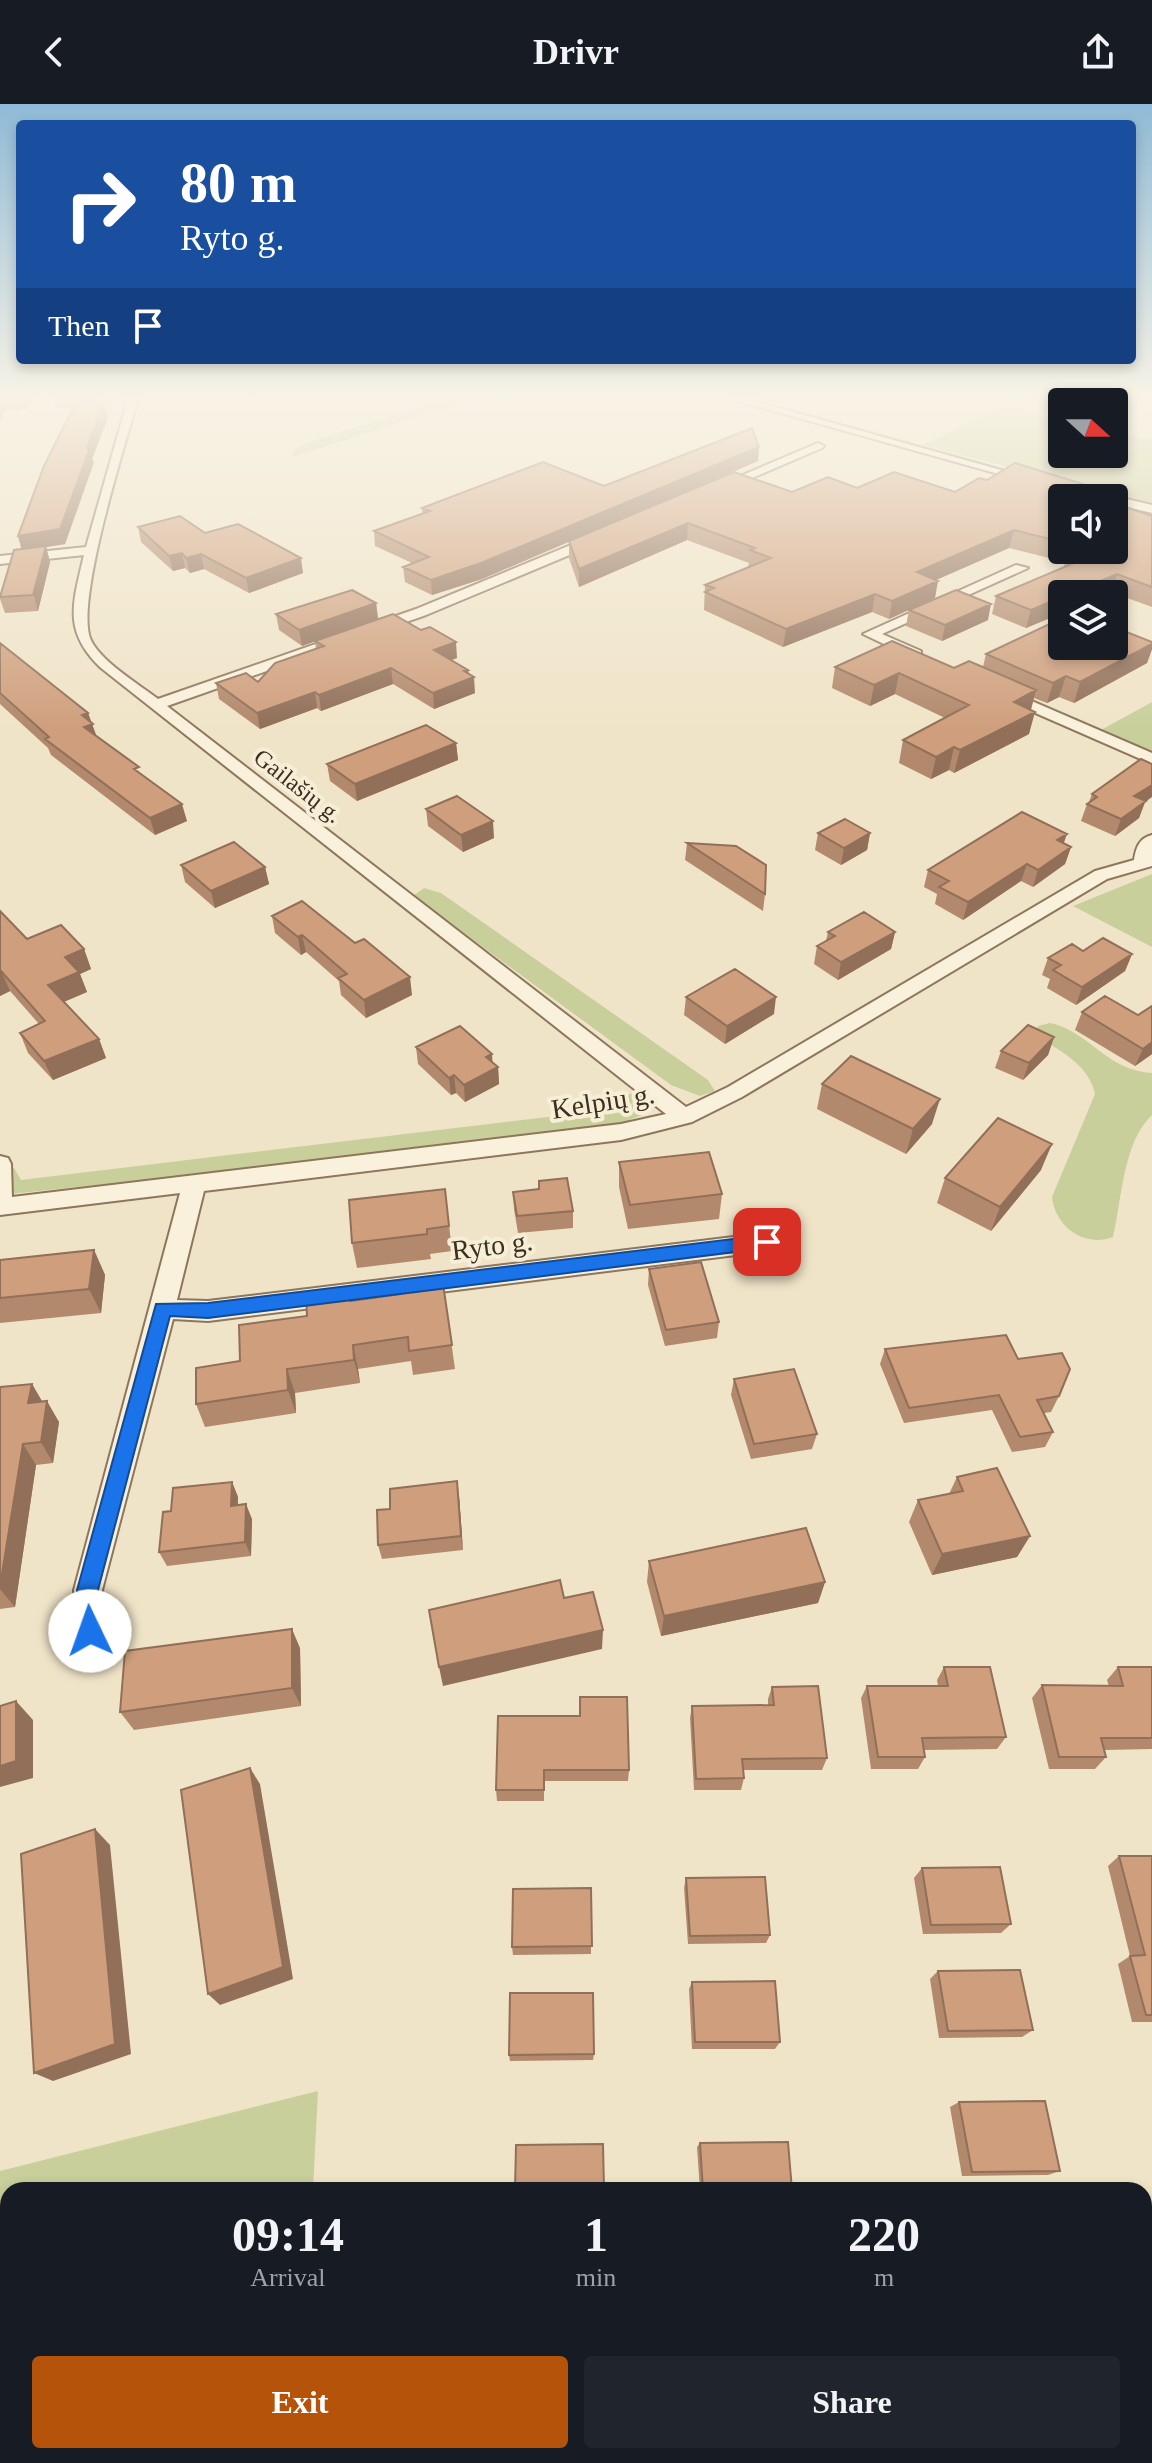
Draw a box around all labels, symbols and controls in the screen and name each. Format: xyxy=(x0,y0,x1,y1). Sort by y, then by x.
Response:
icon: back xyxy=(32,30,76,74)
icon: share xyxy=(1076,30,1120,74)
text: Drivr xyxy=(533,32,619,72)
icon: right xyxy=(48,152,152,256)
text: 80 m xyxy=(180,152,297,214)
text: Ryto g. xyxy=(180,218,285,258)
icon: arrive xyxy=(126,304,170,348)
text: Then xyxy=(48,309,110,342)
north arrow xyxy=(1048,388,1128,468)
map controls xyxy=(1048,388,1128,660)
button: sound xyxy=(1048,484,1128,564)
button: layers xyxy=(1048,580,1128,660)
street label: Gailašių g. xyxy=(249,744,347,828)
street label: Kelpių g. xyxy=(549,1078,657,1125)
pin xyxy=(733,1208,801,1276)
icon: arrive xyxy=(745,1220,789,1264)
street label: Ryto g. xyxy=(450,1225,534,1266)
position arrow xyxy=(48,1589,132,1673)
text: 09:14 xyxy=(232,2208,344,2261)
text: 1 xyxy=(584,2208,608,2261)
text: 220 xyxy=(848,2208,920,2261)
text: Arrival xyxy=(250,2263,325,2292)
text: min xyxy=(576,2263,616,2292)
text: m xyxy=(874,2263,894,2292)
button: Exit xyxy=(32,2356,568,2448)
button: Share xyxy=(584,2356,1120,2448)

